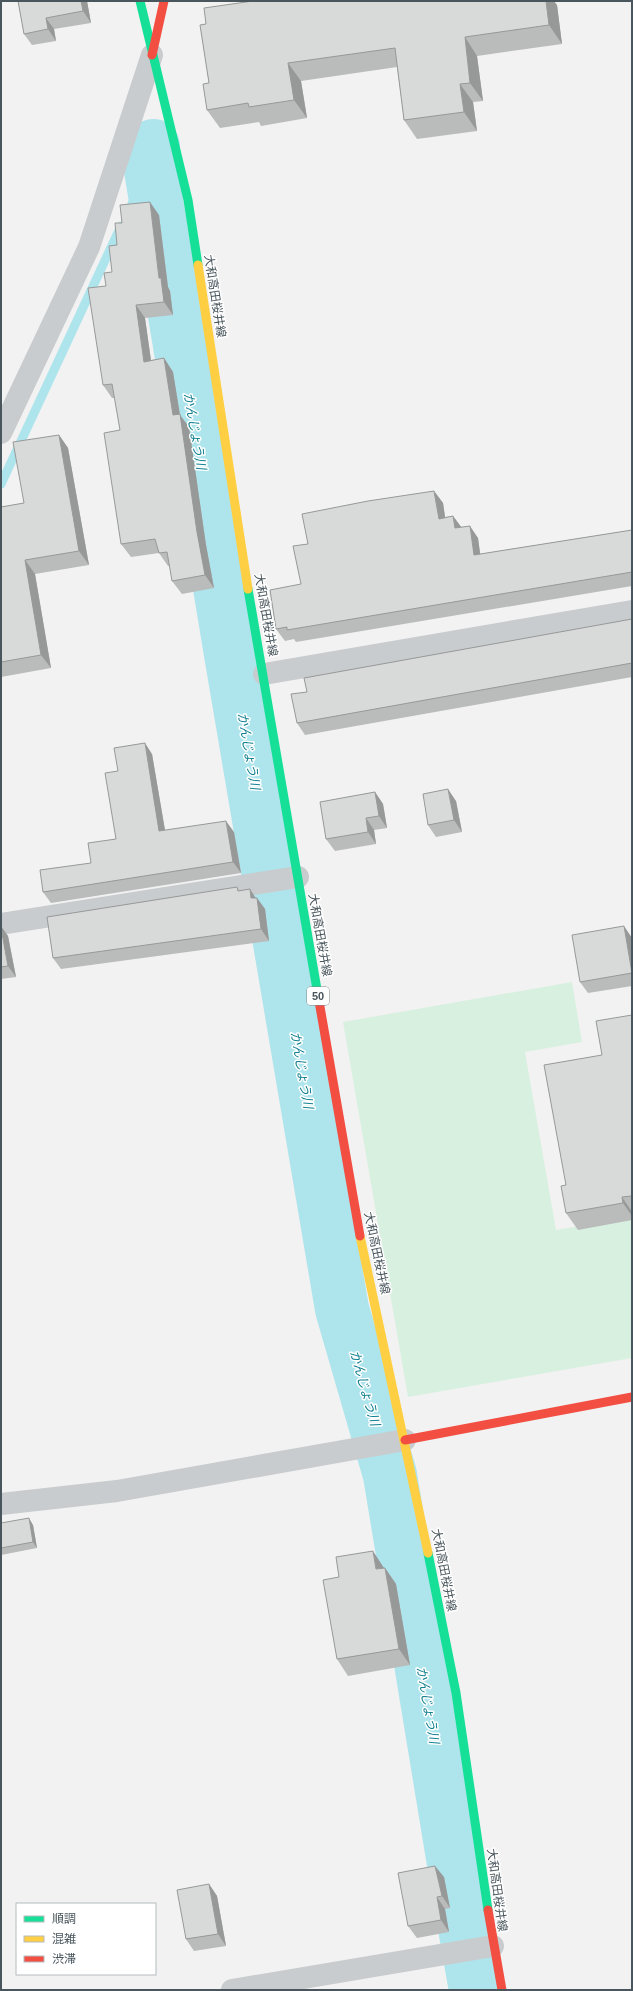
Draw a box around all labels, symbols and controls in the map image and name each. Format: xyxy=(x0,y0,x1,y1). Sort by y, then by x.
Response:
street label: 大和高田桜井線 xyxy=(202,253,228,339)
water label: かんじょう川 xyxy=(181,391,210,473)
street label: 大和高田桜井線 xyxy=(252,572,280,658)
water label: かんじょう川 xyxy=(235,711,264,793)
street label: 大和高田桜井線 xyxy=(306,892,334,978)
road number: 50 xyxy=(307,987,329,1005)
water label: かんじょう川 xyxy=(288,1030,317,1112)
street label: 大和高田桜井線 xyxy=(361,1210,393,1296)
water label: かんじょう川 xyxy=(347,1348,384,1429)
street label: 大和高田桜井線 xyxy=(429,1527,459,1613)
water label: かんじょう川 xyxy=(414,1665,443,1747)
street label: 大和高田桜井線 xyxy=(484,1847,510,1933)
legend xyxy=(16,1903,156,1975)
text: 順調 xyxy=(52,1912,76,1926)
text: 混雑 xyxy=(52,1932,76,1946)
text: 渋滞 xyxy=(52,1952,76,1966)

